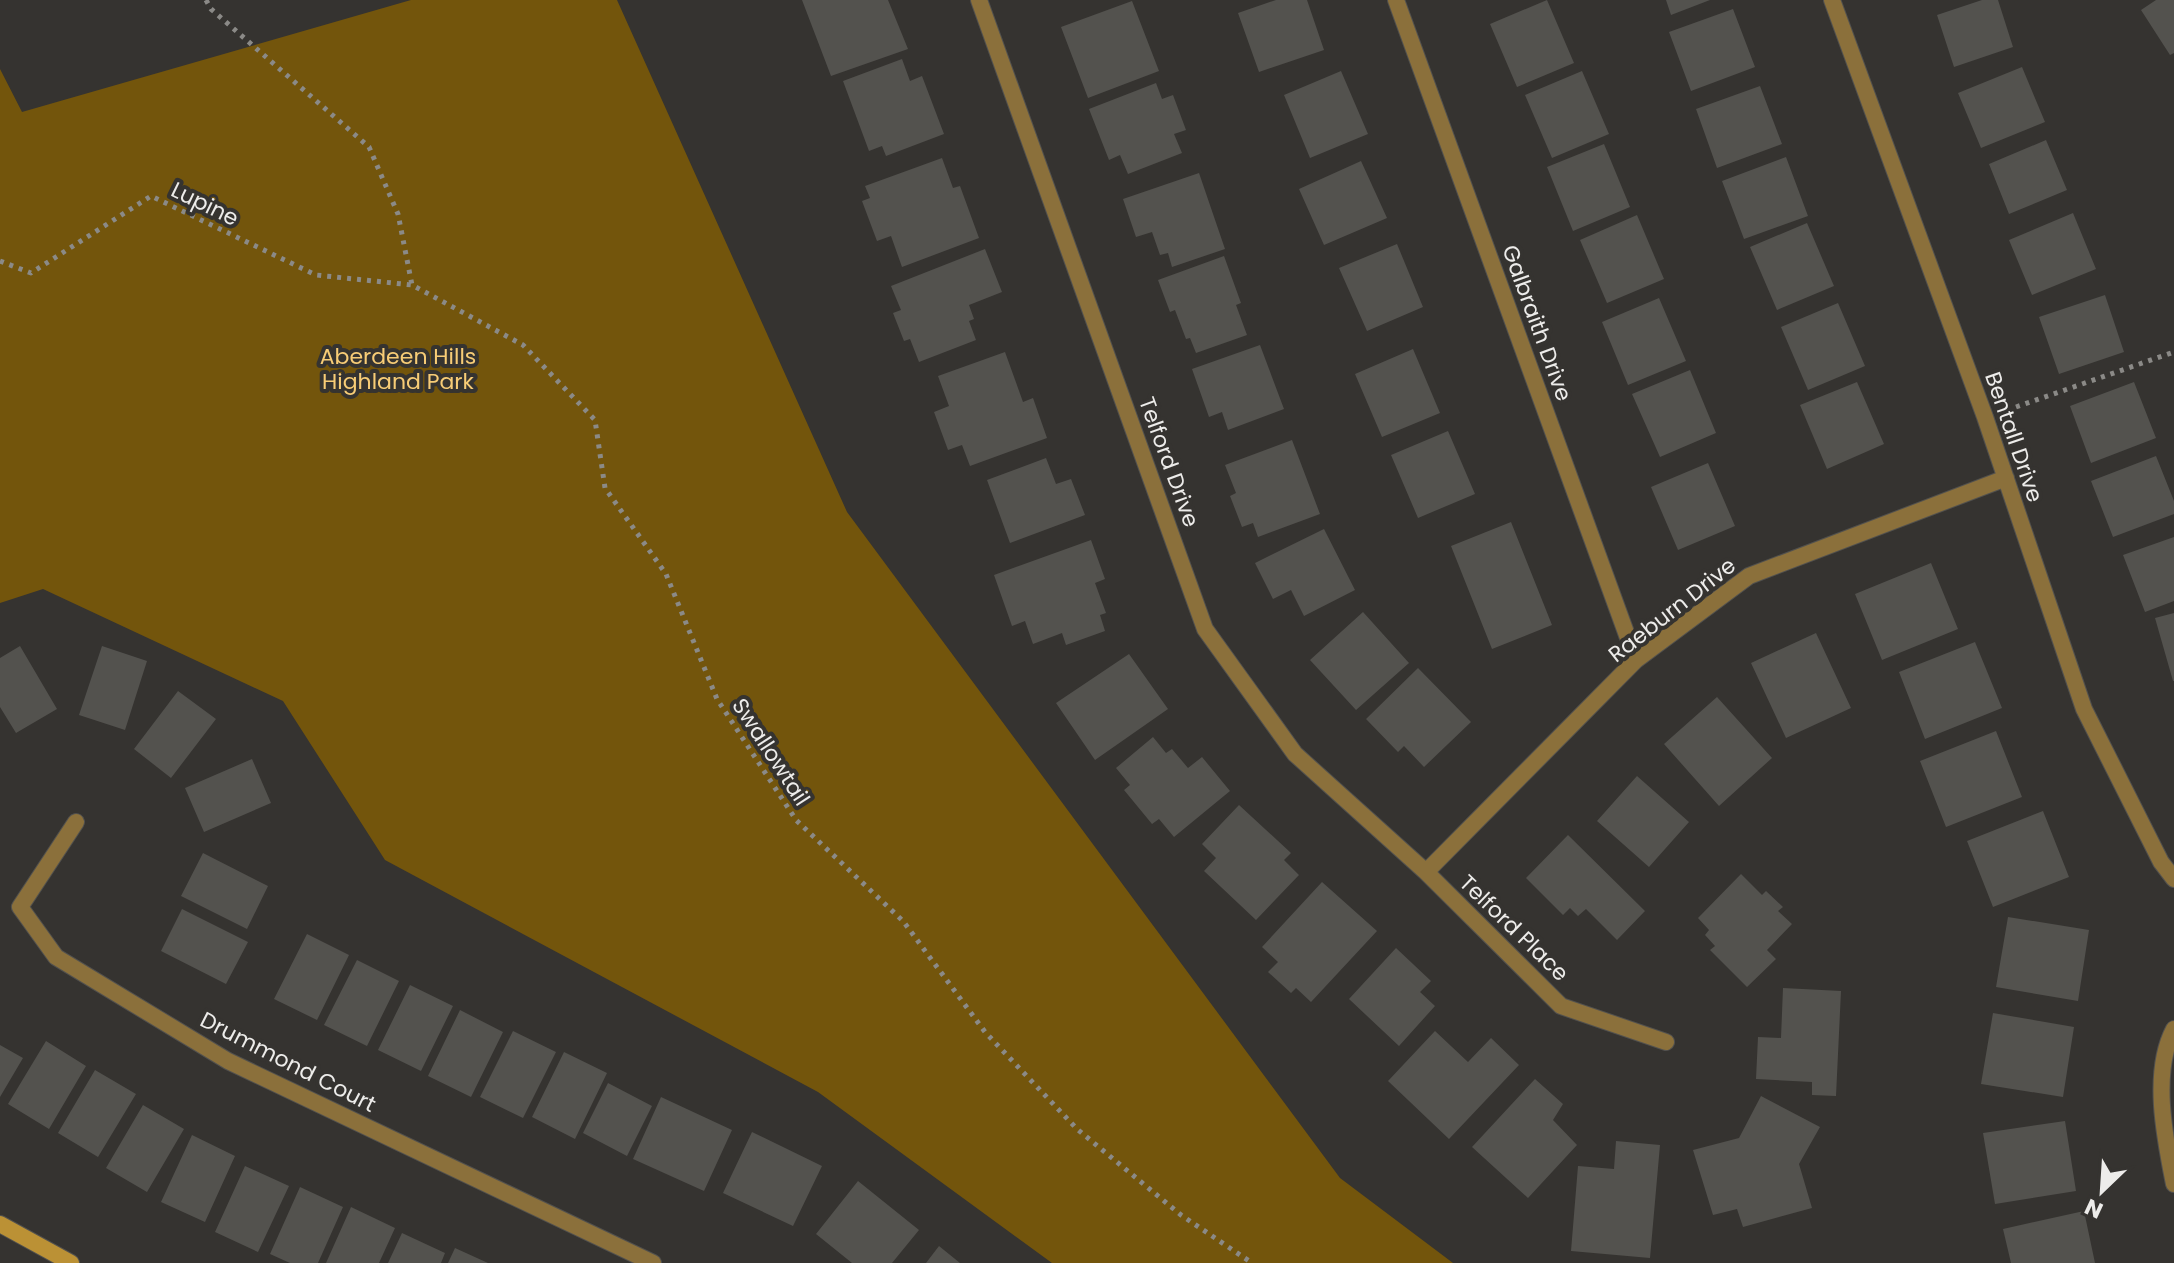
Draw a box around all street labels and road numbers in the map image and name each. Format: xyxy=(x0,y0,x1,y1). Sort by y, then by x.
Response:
street label: Lupine xyxy=(166,174,244,234)
street label: Galbraith Drive xyxy=(1494,241,1580,405)
street label: Bentall Drive xyxy=(1977,368,2051,506)
street label: Telford Drive xyxy=(1131,393,1207,531)
street label: Raeburn Drive xyxy=(1602,550,1742,670)
street label: Swallowtail xyxy=(725,692,817,812)
street label: Telford Place xyxy=(1452,868,1576,988)
street label: Drummond Court xyxy=(195,1004,381,1120)

